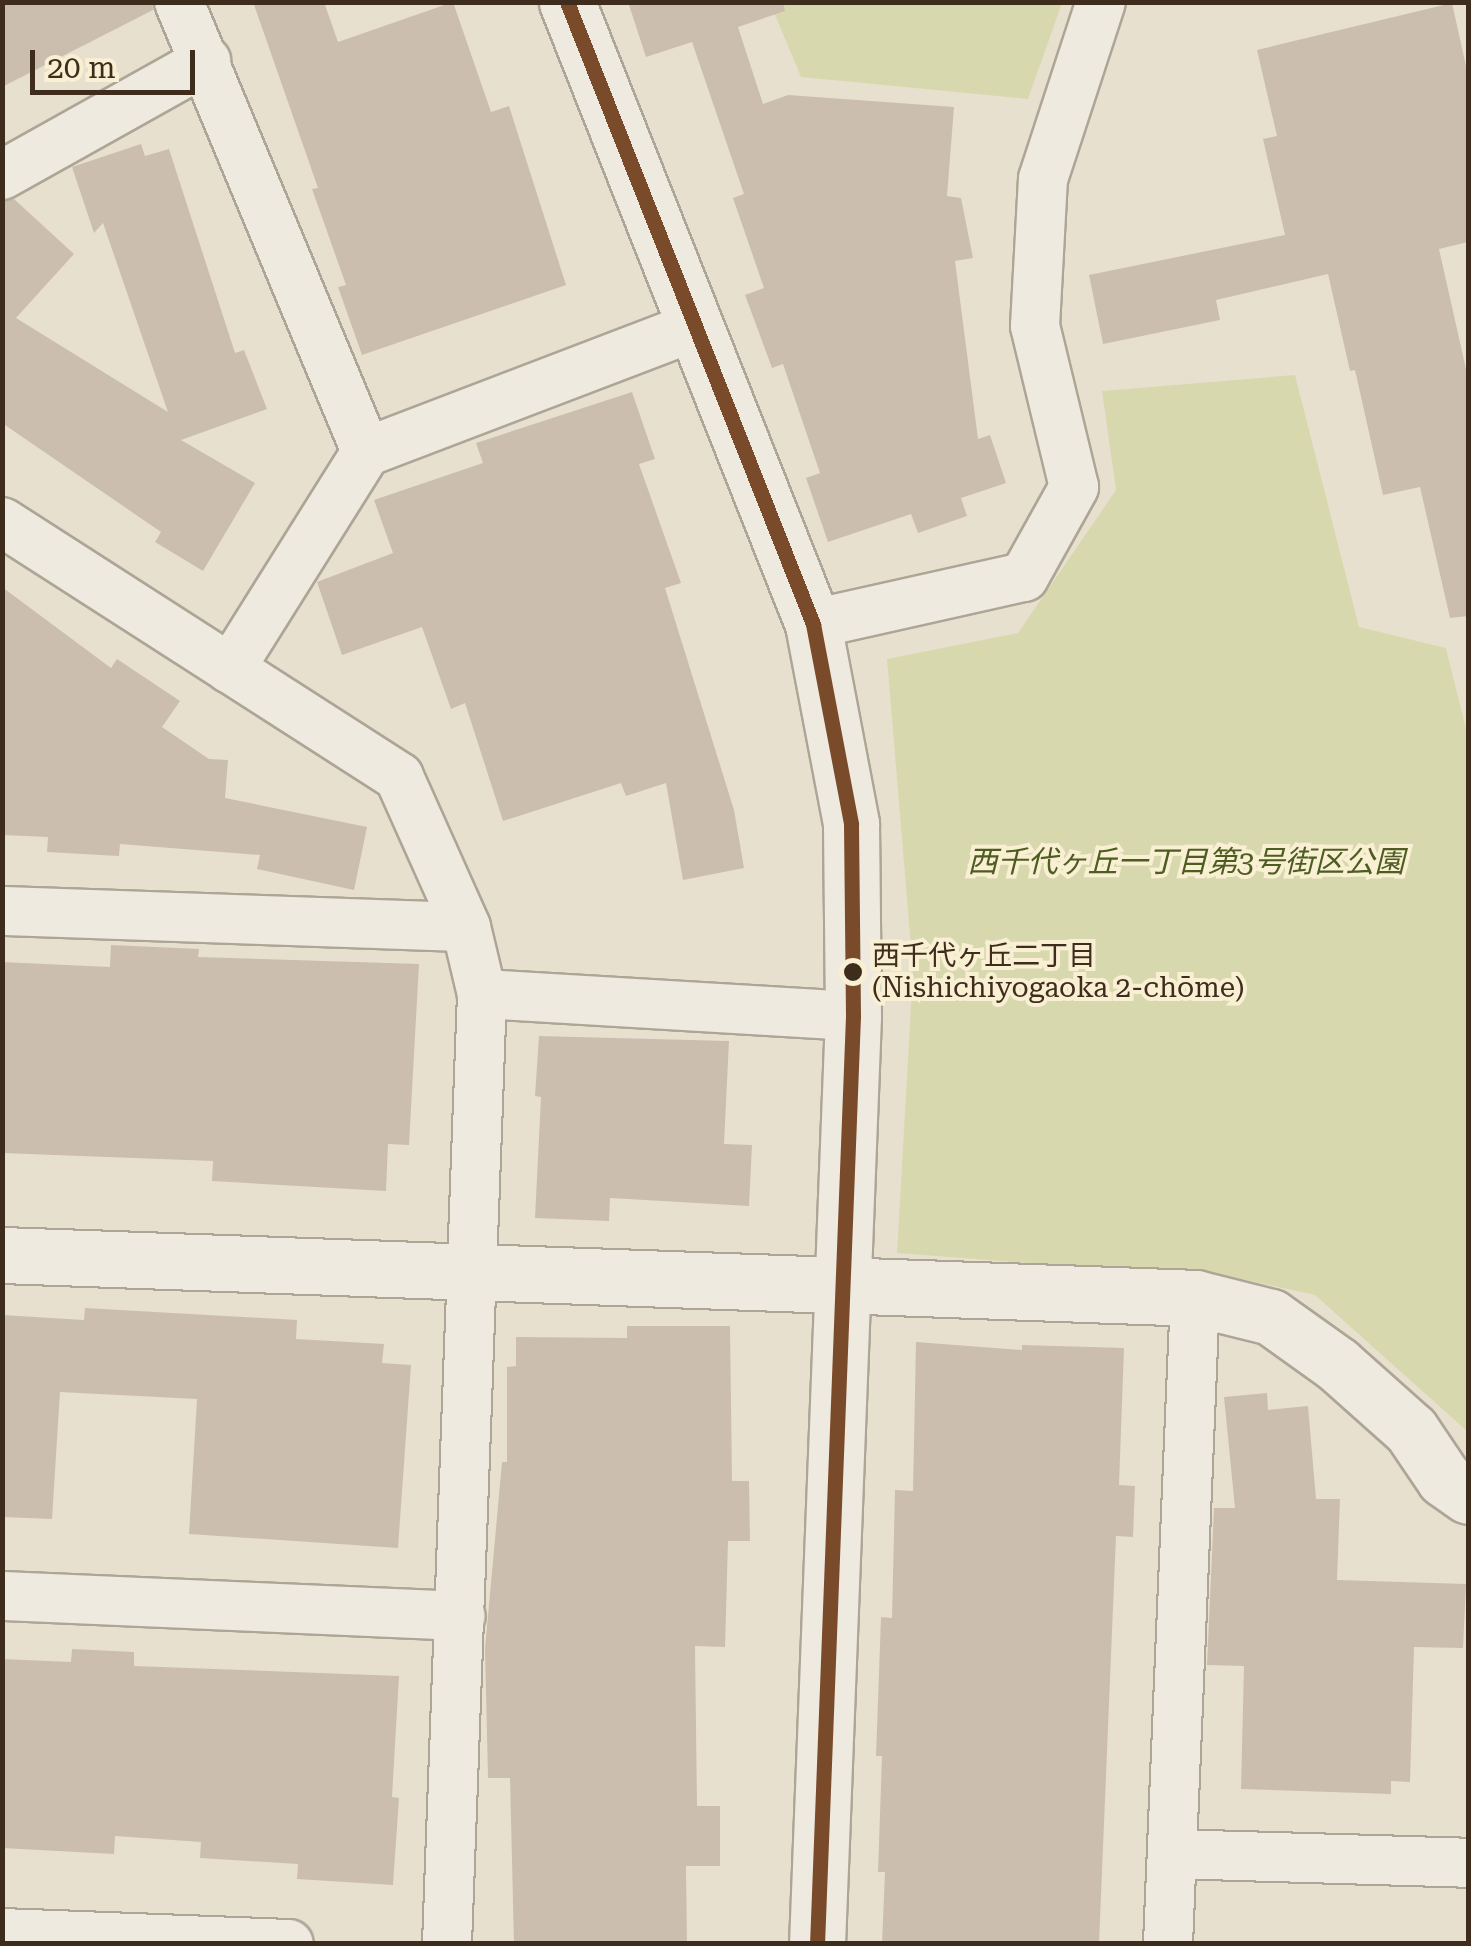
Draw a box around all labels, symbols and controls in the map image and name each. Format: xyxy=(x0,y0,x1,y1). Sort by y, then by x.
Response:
scale bar xyxy=(35,30,200,92)
text: 20 m xyxy=(47,50,116,85)
park label: 西千代ヶ丘一丁目第3号街区公園 xyxy=(968,844,1404,880)
place label: 西千代ヶ丘二丁目 (Nishichiyogaoka 2-chōme) xyxy=(872,939,1244,1005)
marker: 西千代ヶ丘二丁目 (Nishichiyogaoka 2-chōme) xyxy=(843,962,863,982)

